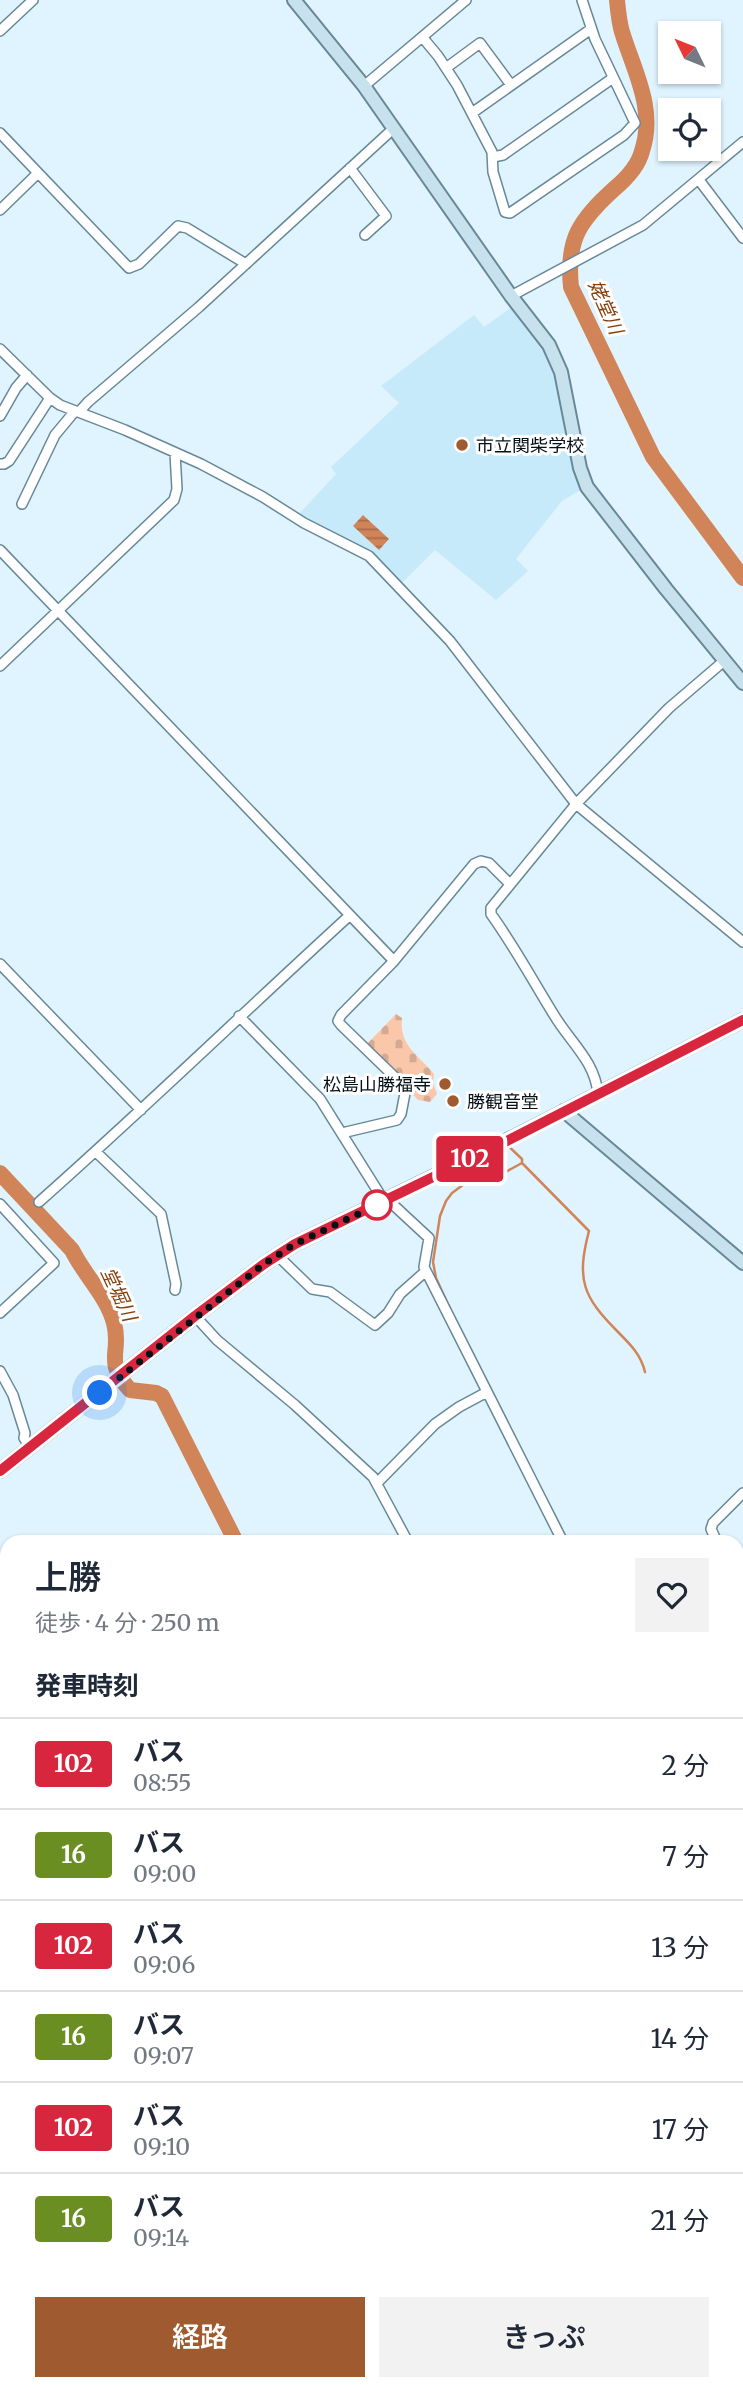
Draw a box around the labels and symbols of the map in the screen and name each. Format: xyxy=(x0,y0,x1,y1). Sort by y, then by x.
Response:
north arrow xyxy=(658,21,721,84)
water label: 姥堂川 xyxy=(583,276,629,340)
place label: 市立関柴学校 xyxy=(476,434,584,457)
marker: 市立関柴学校 xyxy=(454,437,470,453)
place label: 松島山勝福寺 xyxy=(323,1073,431,1096)
marker: 松島山勝福寺 xyxy=(437,1076,453,1092)
place label: 勝観音堂 xyxy=(467,1090,539,1113)
marker: 勝観音堂 xyxy=(445,1093,461,1109)
line badge: 102 xyxy=(430,1136,510,1182)
unlabelled marker xyxy=(362,1190,392,1220)
water label: 堂堀川 xyxy=(96,1263,143,1327)
your location xyxy=(82,1375,117,1410)

